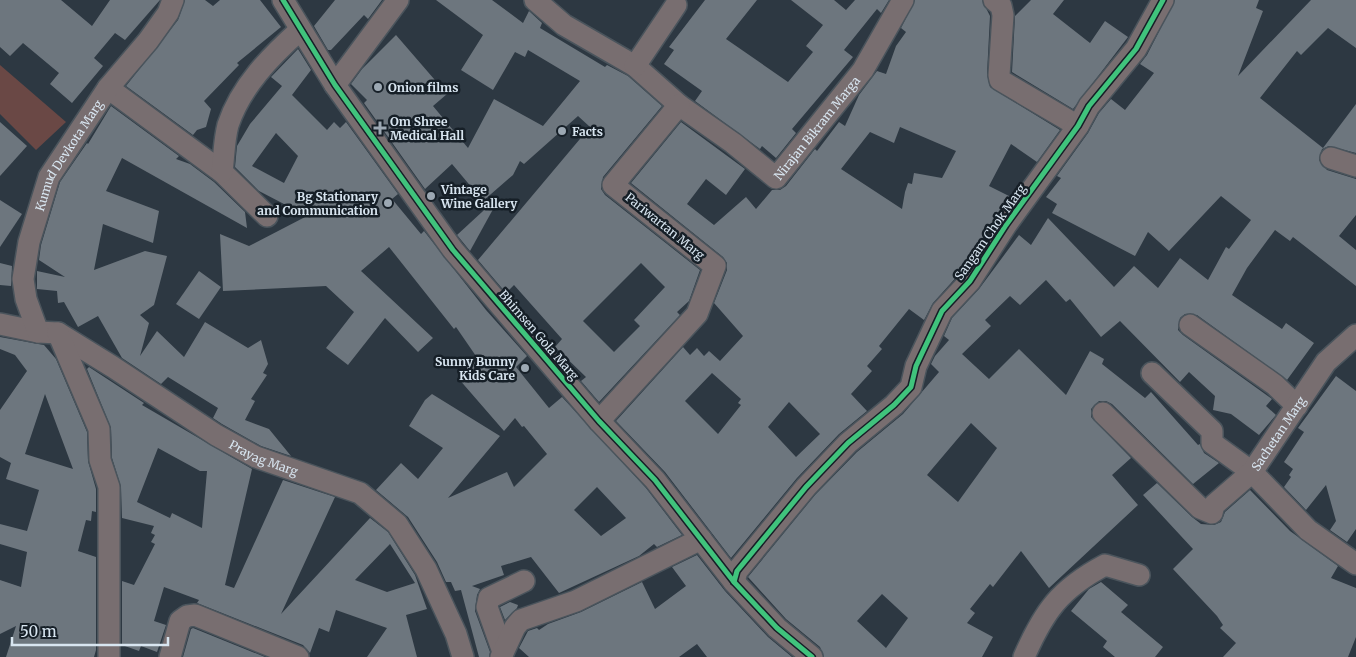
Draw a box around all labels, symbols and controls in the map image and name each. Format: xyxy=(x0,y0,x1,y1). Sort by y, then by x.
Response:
street label: Nirajan Bikram Marga xyxy=(770,73,863,183)
place label: Onion films xyxy=(388,80,458,95)
marker: Onion films xyxy=(372,81,384,93)
street label: Kumud Devkota Marg xyxy=(32,96,106,213)
place label: Om Shree Medical Hall xyxy=(390,114,464,143)
marker: Om Shree Medical Hall xyxy=(374,122,386,134)
place label: Facts xyxy=(572,124,603,139)
marker: Facts xyxy=(556,125,568,137)
street label: Sangam Chok Marg xyxy=(951,181,1029,283)
place label: Vintage Wine Gallery xyxy=(440,182,518,211)
place label: Bg Stationary and Communication xyxy=(257,189,379,218)
street label: Pariwartan Marg xyxy=(622,189,708,263)
marker: Vintage Wine Gallery xyxy=(425,190,437,202)
marker: Bg Stationary and Communication xyxy=(382,197,394,209)
street label: Bhimsen Gola Marg xyxy=(496,287,583,384)
place label: Sunny Bunny Kids Care xyxy=(435,354,516,383)
marker: Sunny Bunny Kids Care xyxy=(519,362,531,374)
street label: Sachetan Marg xyxy=(1248,393,1309,473)
street label: Prayag Marg xyxy=(227,436,301,479)
scale bar xyxy=(12,614,169,646)
text: 50 m xyxy=(20,622,57,641)

